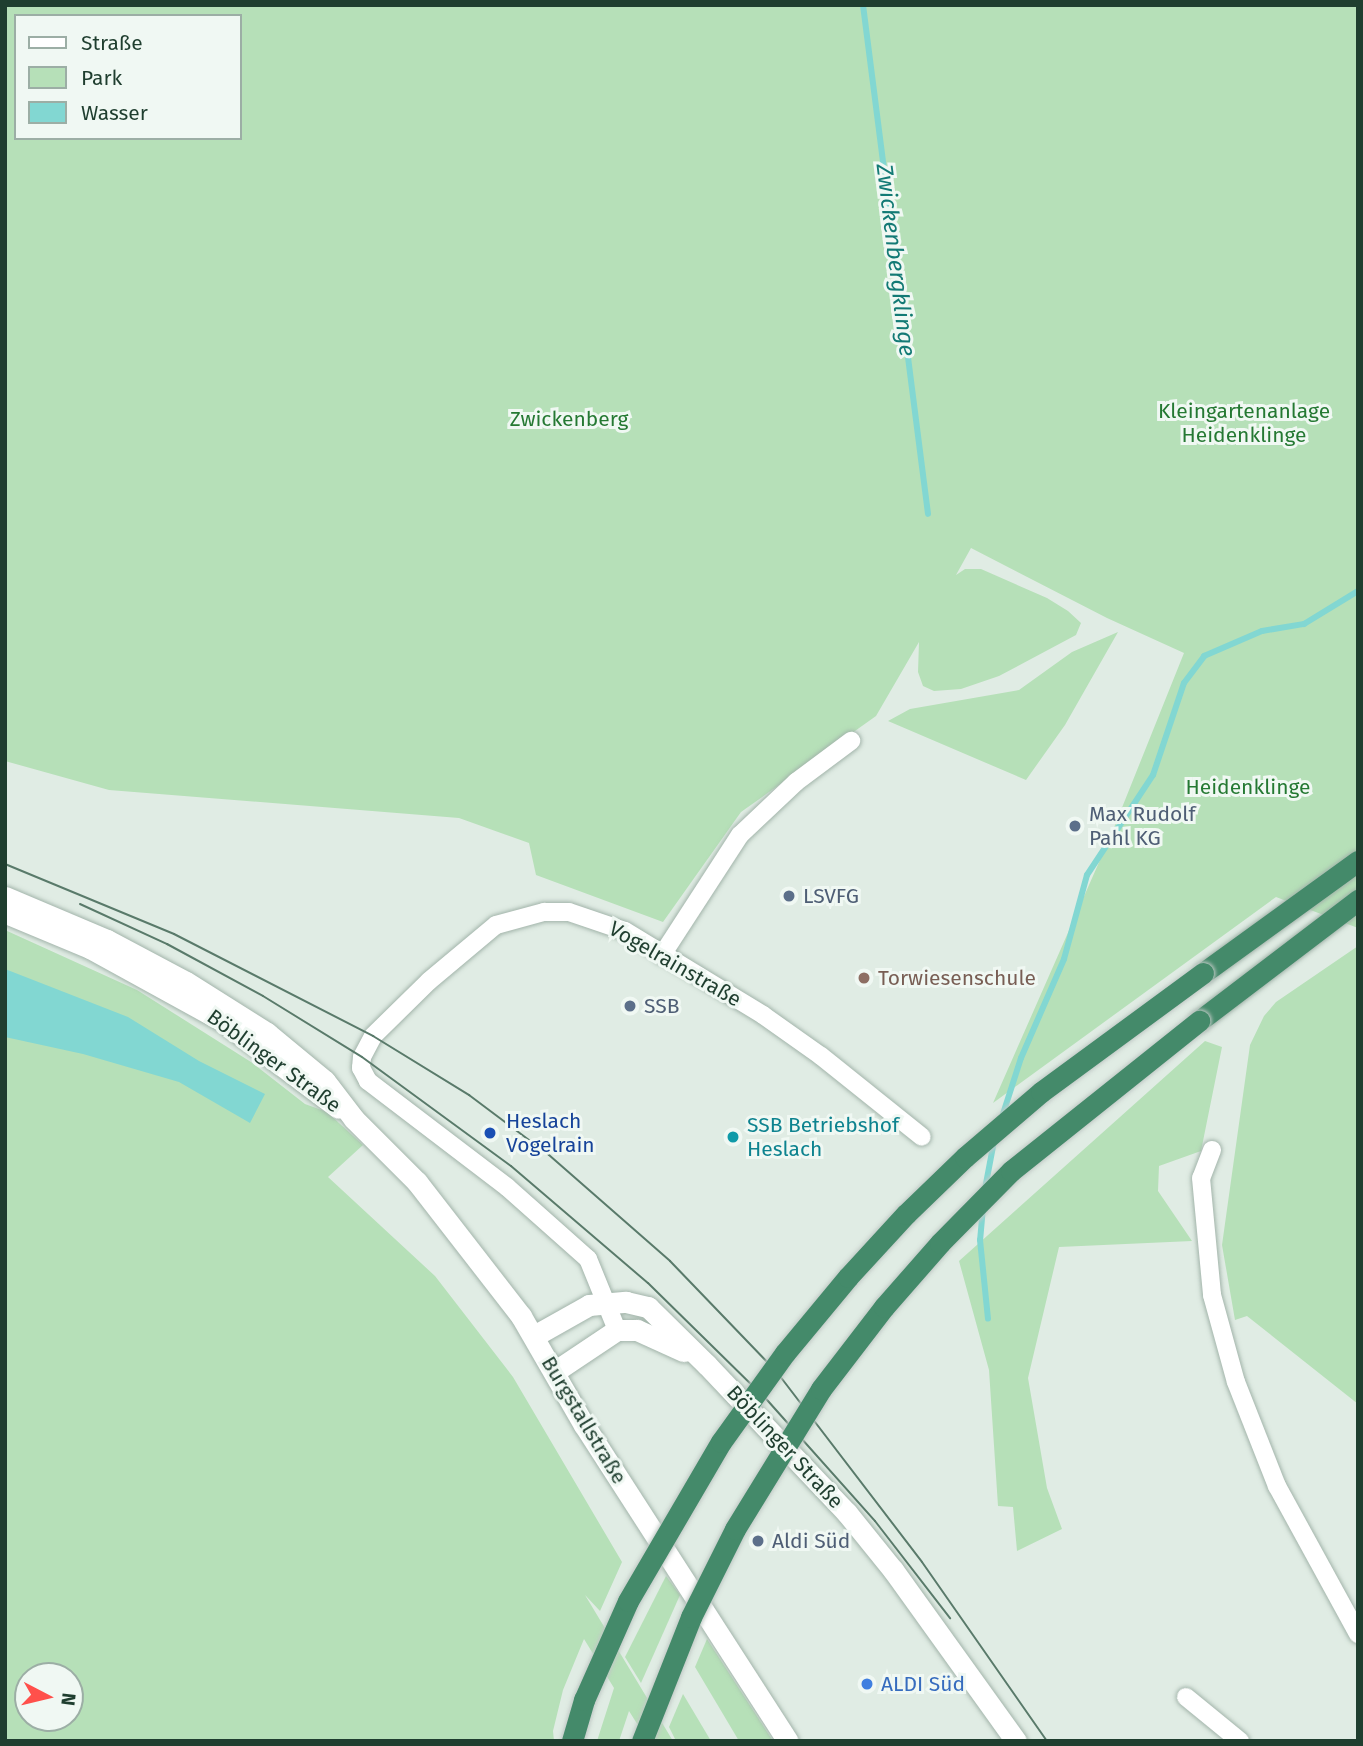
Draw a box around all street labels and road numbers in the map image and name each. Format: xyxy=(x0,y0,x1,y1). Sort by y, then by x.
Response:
street label: Vogelrainstraße xyxy=(604,916,746,1012)
street label: Böblinger Straße xyxy=(202,1004,346,1118)
street label: Burgstallstraße xyxy=(536,1352,632,1488)
street label: Böblinger Straße xyxy=(721,1380,849,1514)

